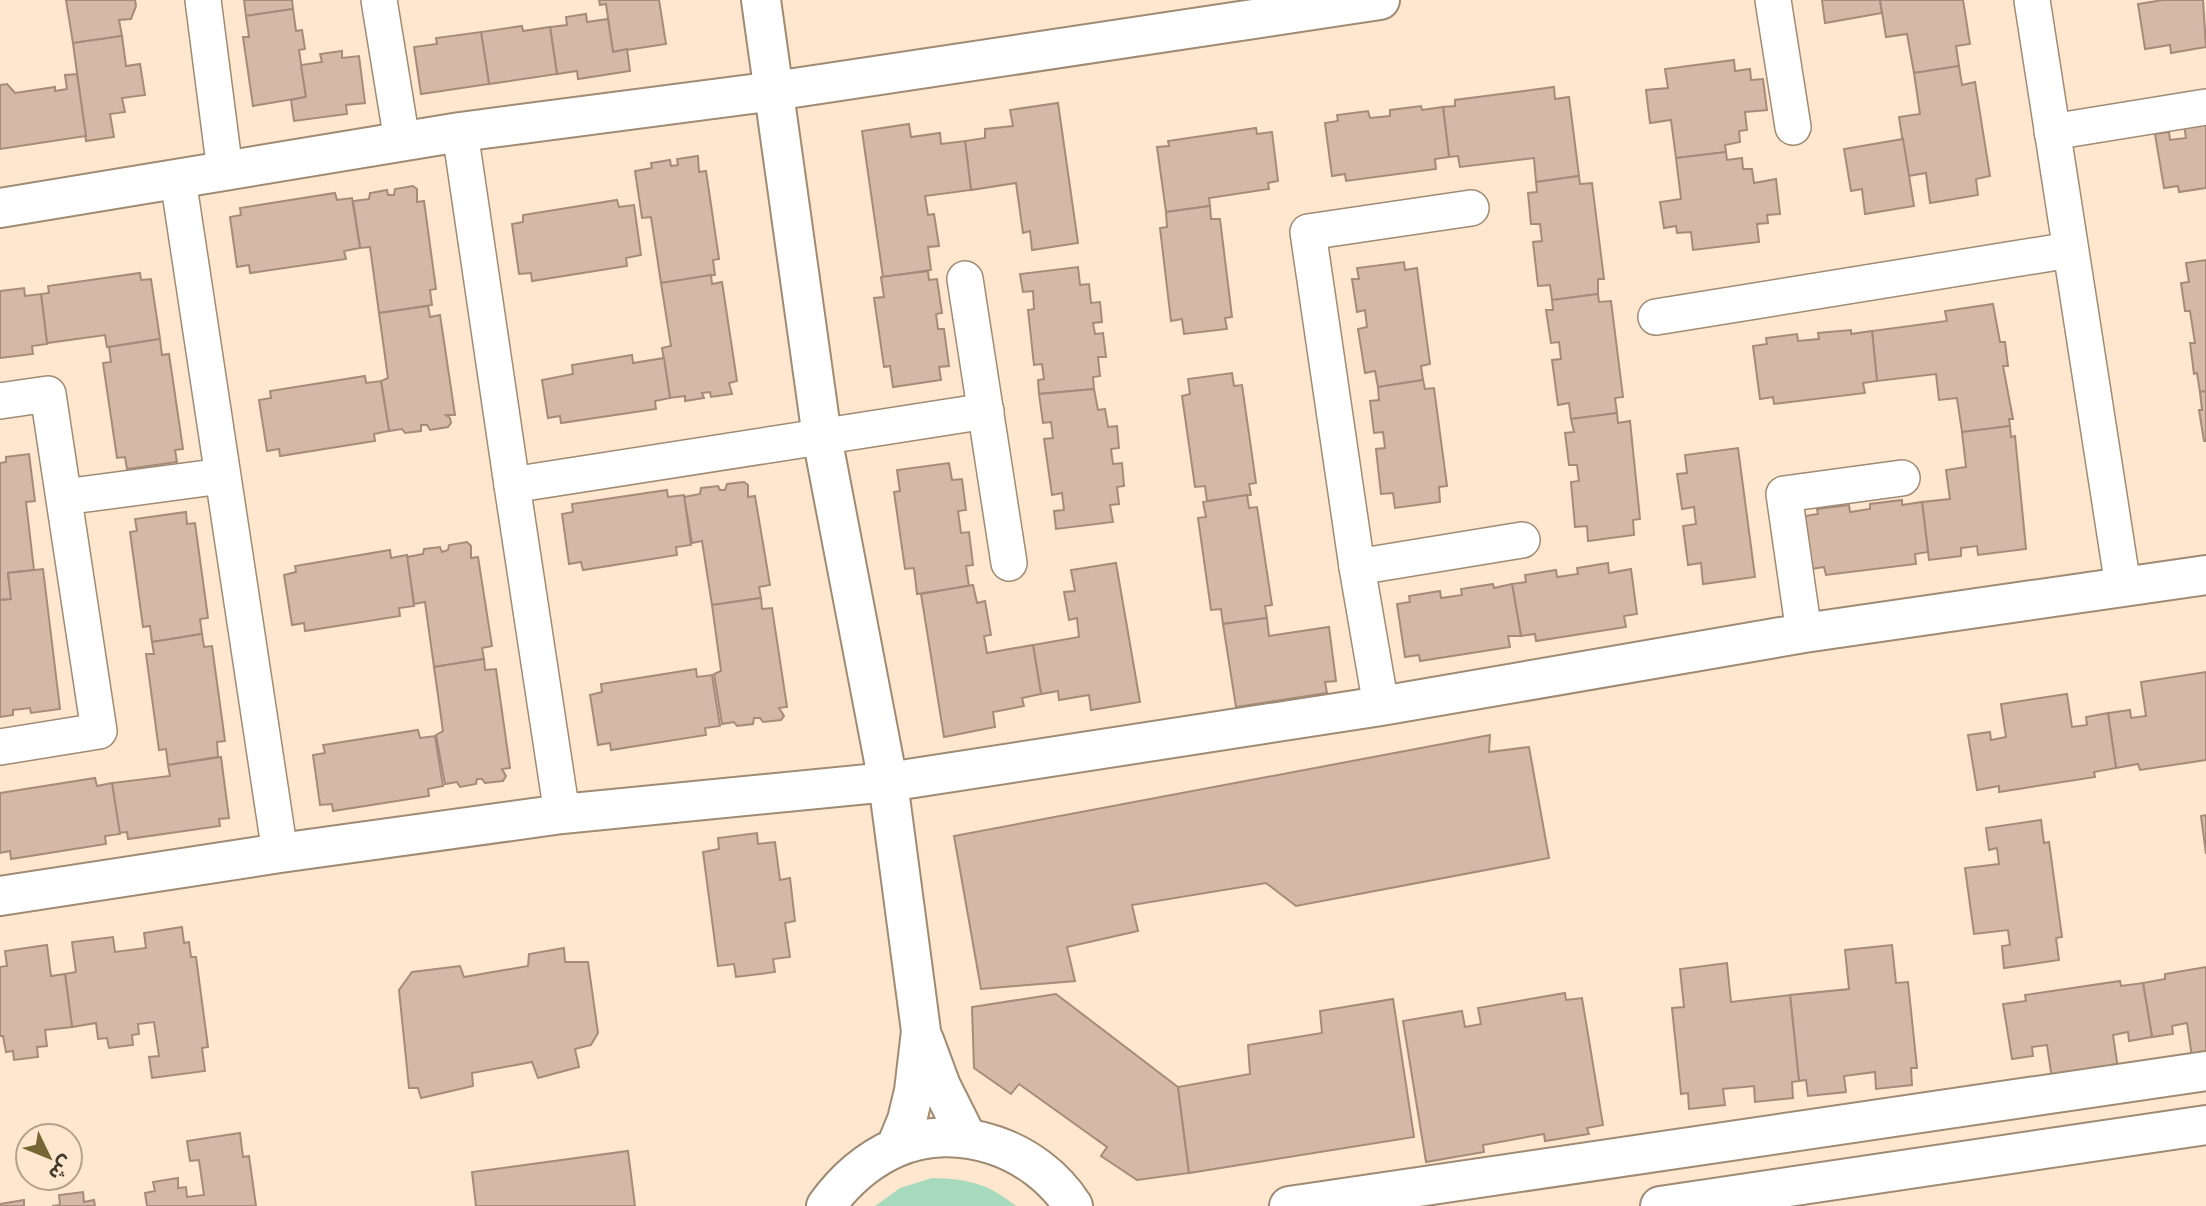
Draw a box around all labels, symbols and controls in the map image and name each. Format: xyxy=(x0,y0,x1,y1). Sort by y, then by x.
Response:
north arrow xyxy=(14,1122,84,1192)
text: ش xyxy=(44,1151,78,1186)

